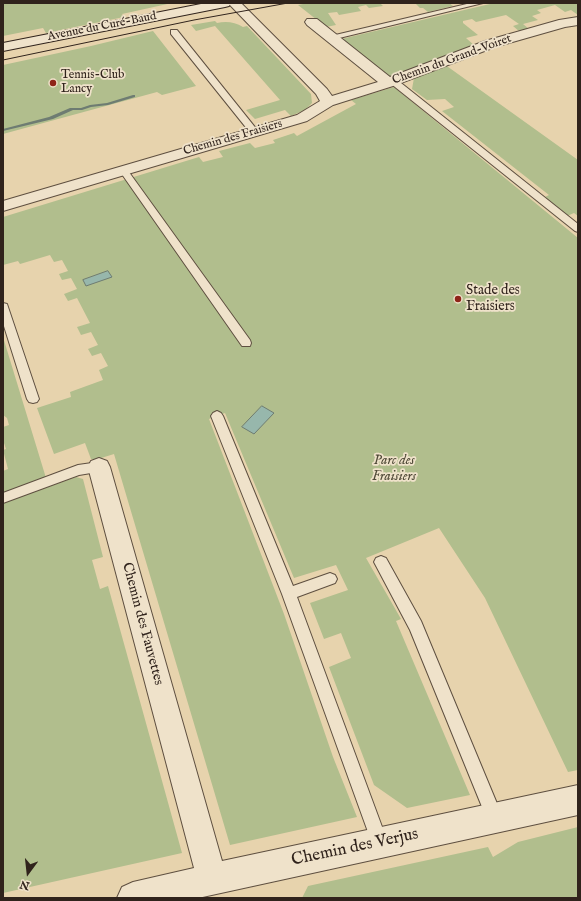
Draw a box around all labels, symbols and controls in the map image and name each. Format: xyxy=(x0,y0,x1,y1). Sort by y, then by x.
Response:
street label: Avenue du Curé-Baud xyxy=(46,9,158,45)
street label: Chemin du Grand-Voiret xyxy=(391,32,513,88)
place label: Tennis-Club Lancy xyxy=(61,69,124,97)
marker: Tennis-Club Lancy xyxy=(48,78,58,88)
street label: Chemin des Fraisiers xyxy=(182,117,284,159)
place label: Stade des Fraisiers xyxy=(466,283,520,316)
marker: Stade des Fraisiers xyxy=(453,294,463,304)
park label: Parc des Fraisiers xyxy=(372,453,416,486)
street label: Chemin des Fauvettes xyxy=(118,561,166,687)
street label: Chemin des Verjus xyxy=(290,825,420,871)
north arrow xyxy=(8,853,48,893)
text: N xyxy=(18,877,31,893)

